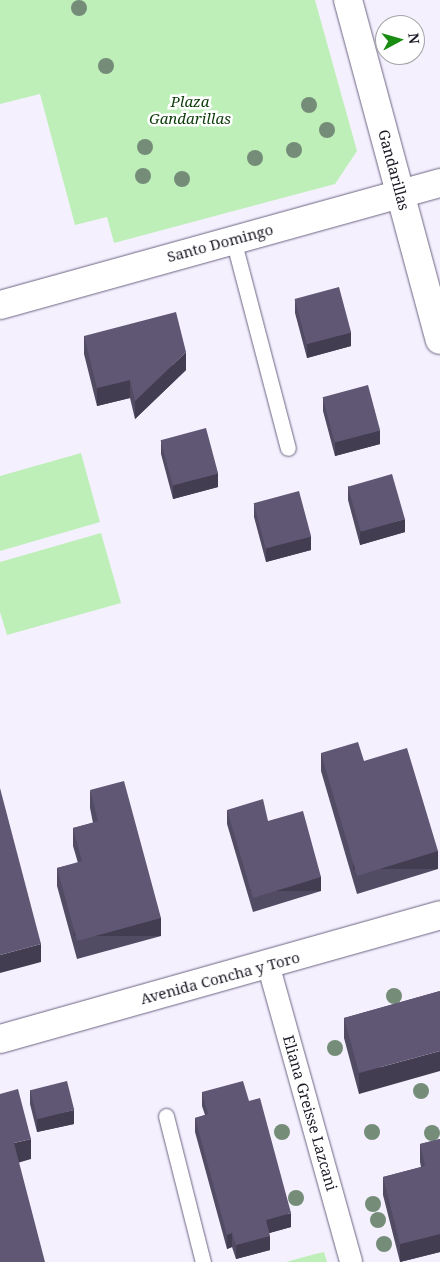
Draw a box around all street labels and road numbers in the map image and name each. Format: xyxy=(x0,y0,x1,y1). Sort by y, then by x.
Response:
street label: Gandarillas xyxy=(375,128,413,212)
street label: Santo Domingo xyxy=(165,220,275,266)
street label: Avenida Concha y Toro xyxy=(138,948,302,1008)
street label: Eliana Greisse Lazcani xyxy=(279,1033,341,1193)

